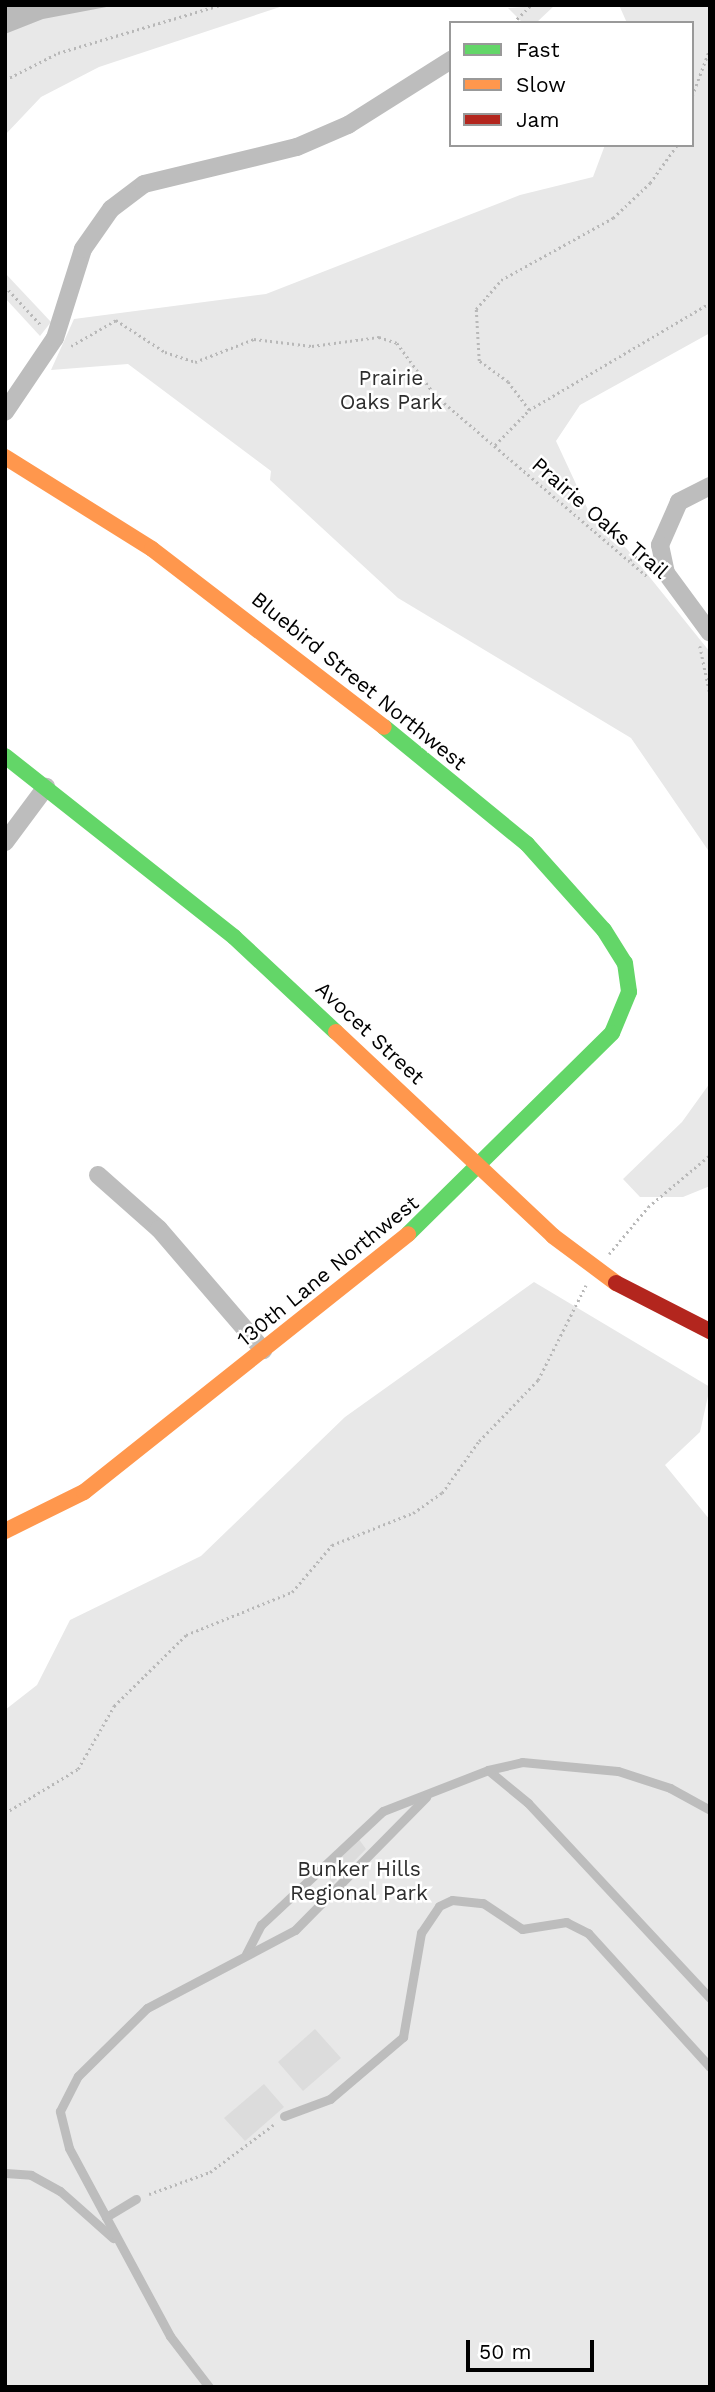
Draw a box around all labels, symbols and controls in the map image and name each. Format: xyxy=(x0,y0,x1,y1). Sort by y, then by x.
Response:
legend xyxy=(449,21,694,147)
text: Fast xyxy=(516,37,560,62)
text: Slow xyxy=(516,72,566,97)
text: Jam xyxy=(516,107,559,132)
park label: Prairie Oaks Park xyxy=(340,365,442,415)
street label: Prairie Oaks Trail xyxy=(526,452,674,584)
street label: Bluebird Street Northwest xyxy=(246,586,472,776)
street label: Avocet Street xyxy=(310,976,430,1090)
street label: 130th Lane Northwest xyxy=(232,1190,424,1352)
park label: Bunker Hills Regional Park xyxy=(290,1856,428,1906)
scale bar xyxy=(470,2326,598,2370)
text: 50 m xyxy=(479,2339,531,2364)

